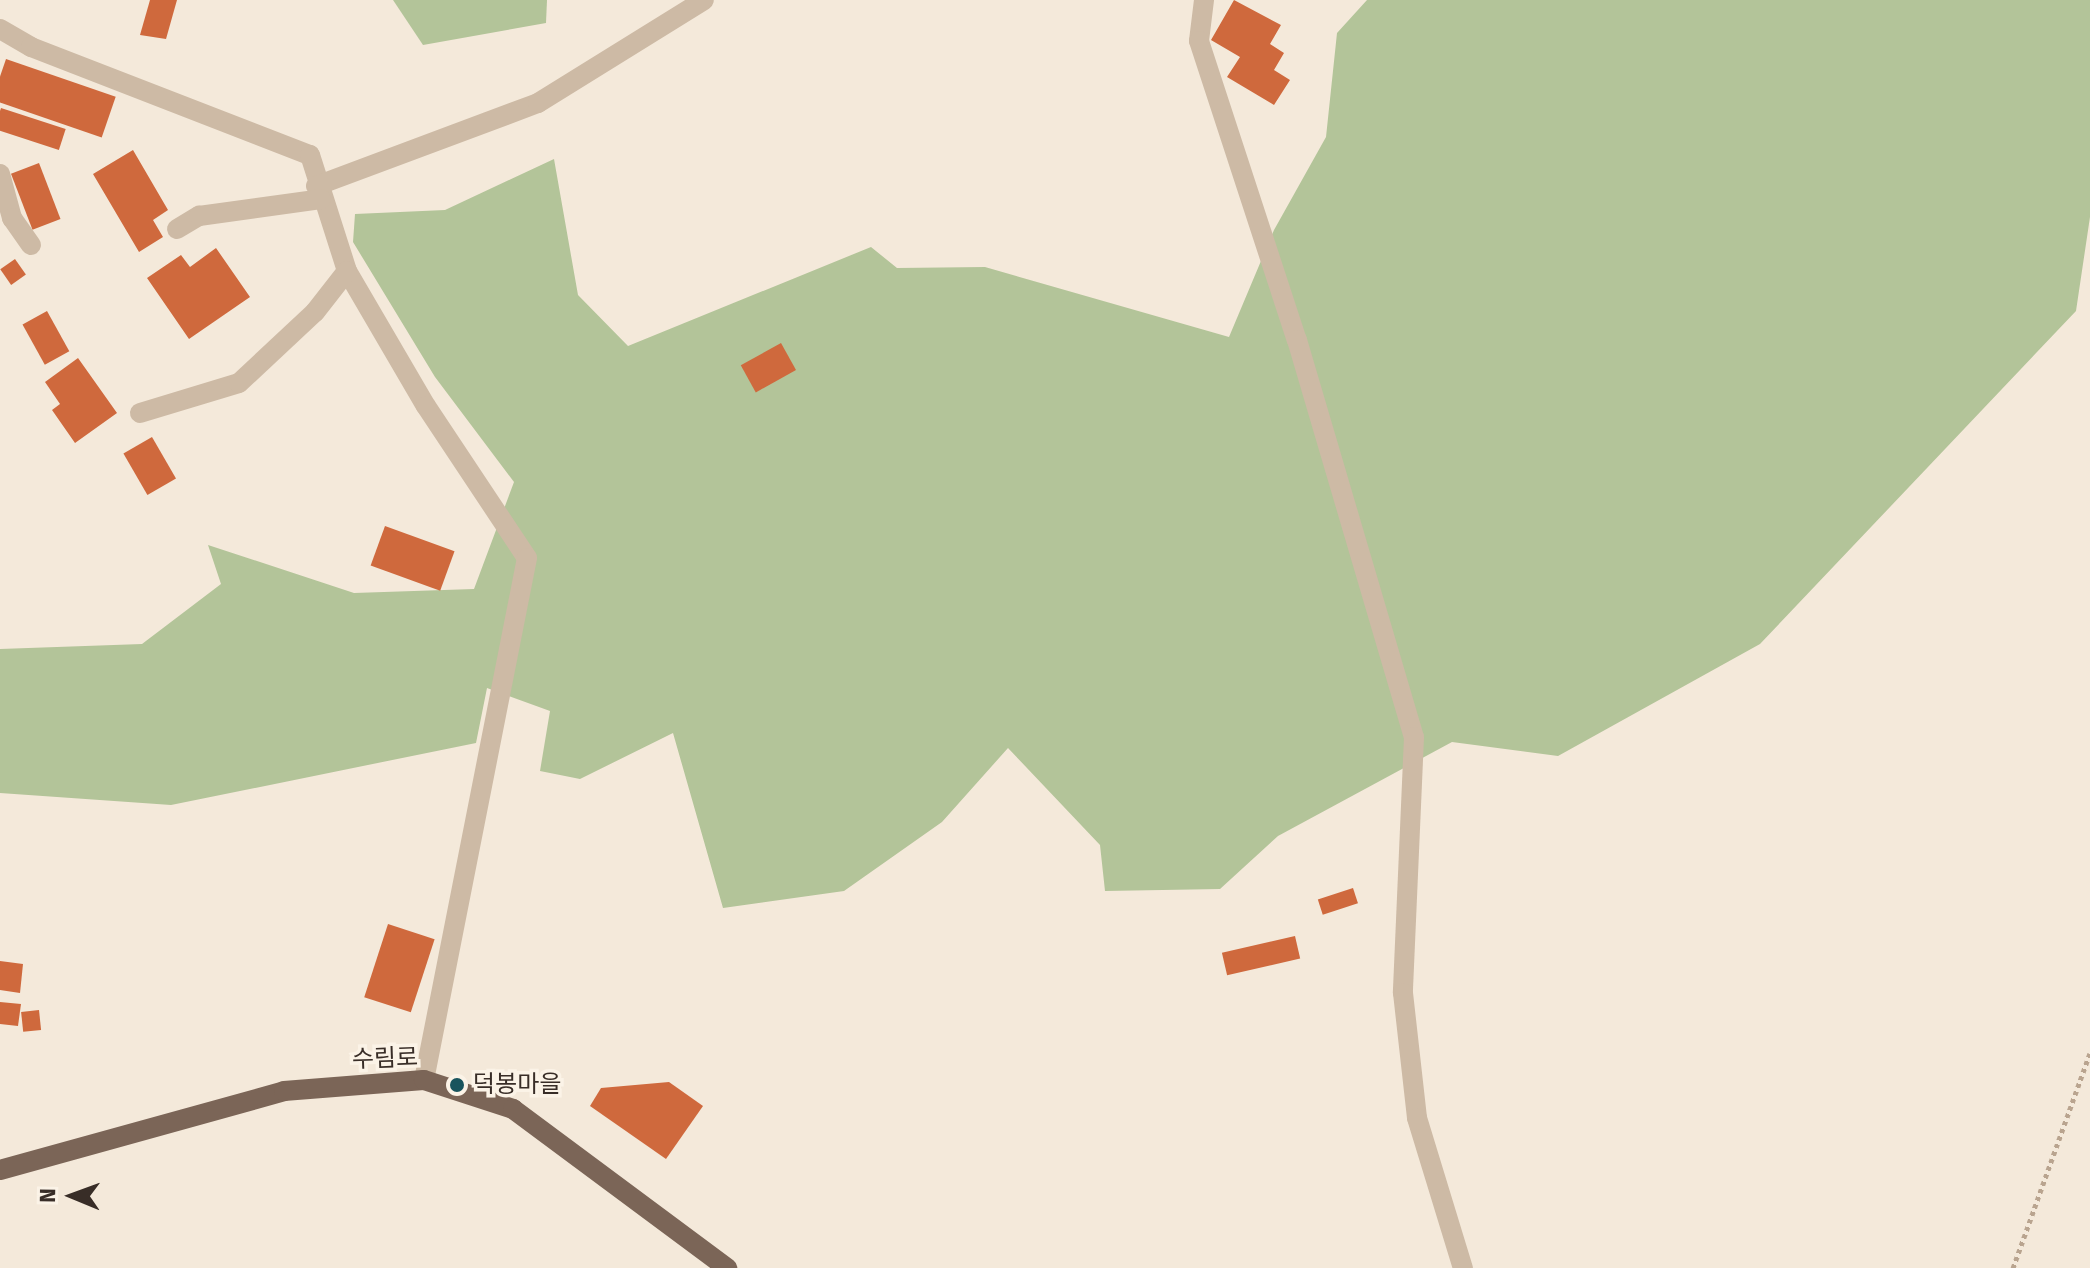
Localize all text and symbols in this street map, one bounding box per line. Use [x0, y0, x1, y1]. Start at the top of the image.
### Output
street label: 수림로 [351, 1043, 419, 1075]
place label: 덕봉마을 [473, 1071, 561, 1099]
marker: 덕봉마을 [448, 1076, 466, 1094]
north arrow [32, 1156, 112, 1236]
text: N [34, 1188, 61, 1203]

